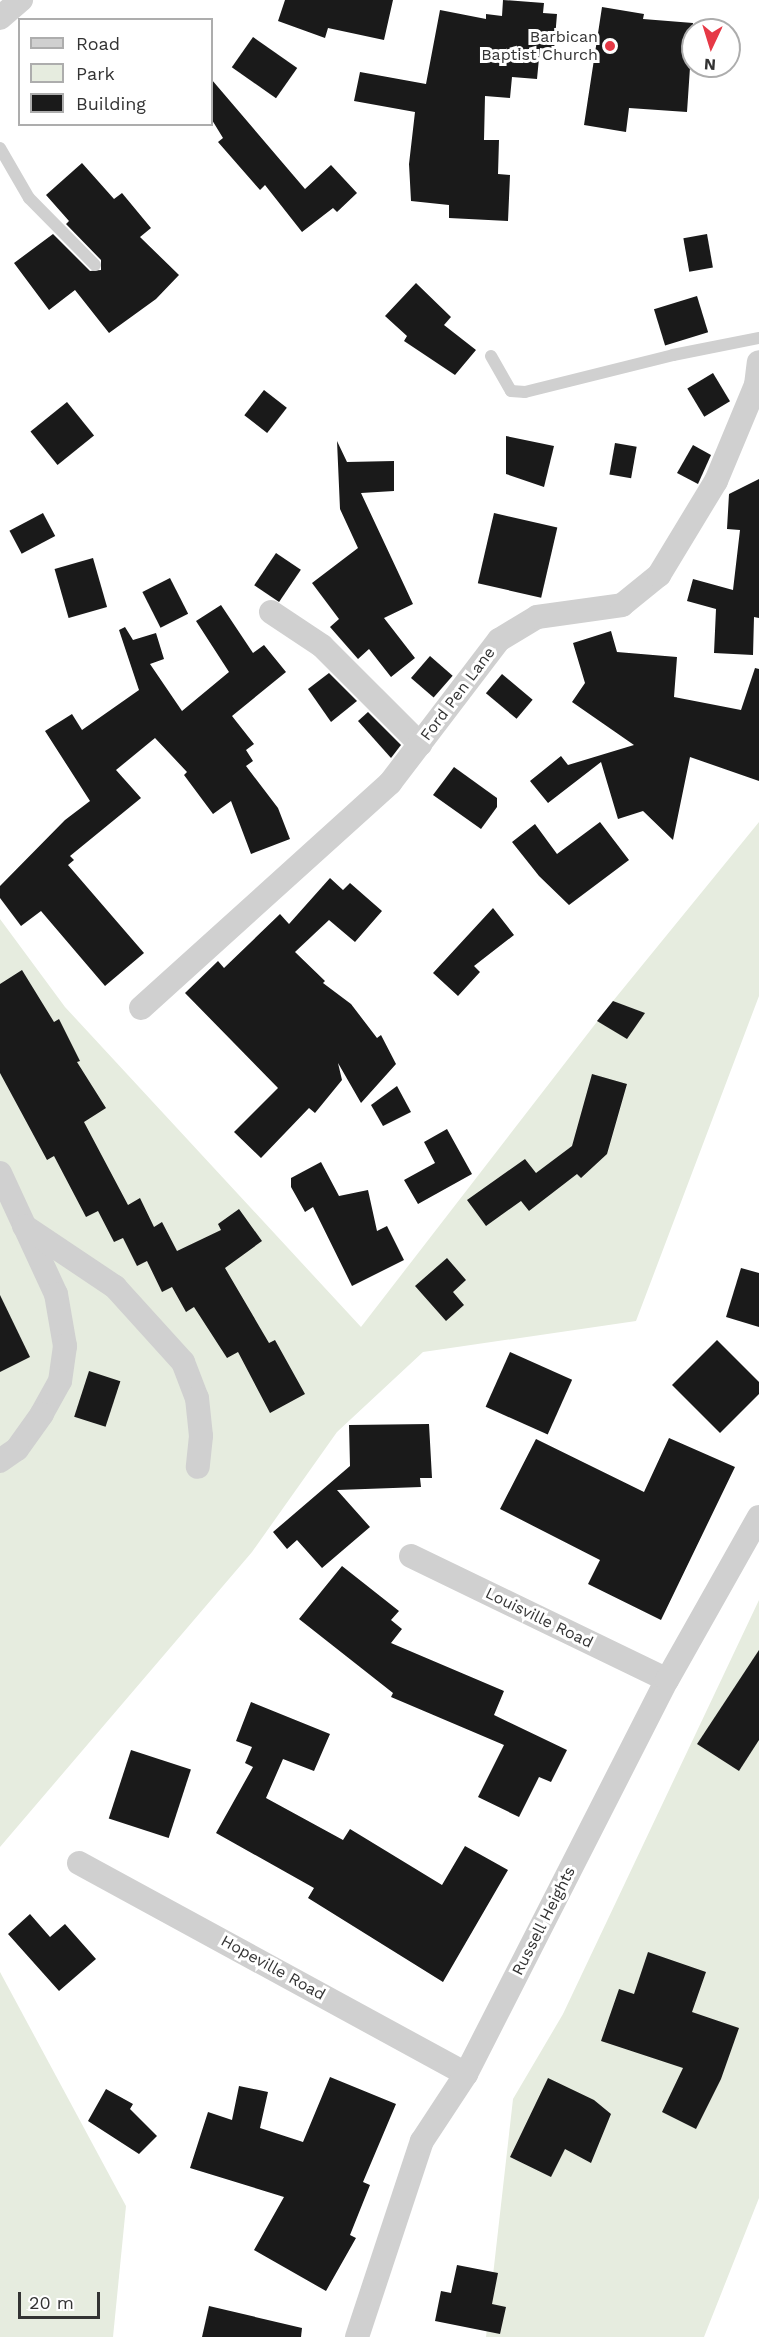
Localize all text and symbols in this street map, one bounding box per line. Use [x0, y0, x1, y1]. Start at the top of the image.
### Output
legend [18, 18, 213, 126]
north arrow [681, 18, 741, 78]
place label: Barbican Baptist Church [481, 27, 598, 65]
text: Road [76, 33, 120, 54]
marker: Barbican Baptist Church [603, 39, 617, 53]
text: N [703, 55, 716, 74]
text: Park [76, 63, 115, 84]
text: Building [76, 93, 146, 114]
street label: Ford Pen Lane [417, 643, 499, 745]
street label: Louisville Road [482, 1584, 596, 1652]
street label: Russell Heights [508, 1863, 580, 1979]
street label: Hopeville Road [217, 1931, 329, 2005]
scale bar [21, 2280, 104, 2318]
text: 20 m [29, 2292, 74, 2313]

